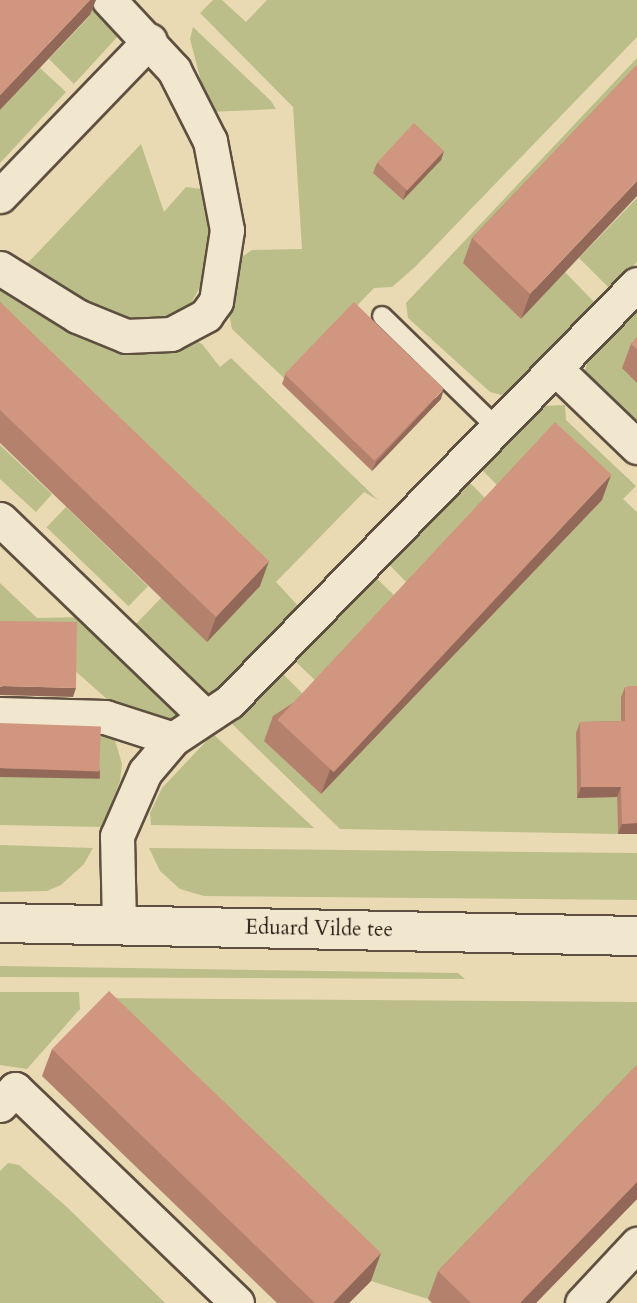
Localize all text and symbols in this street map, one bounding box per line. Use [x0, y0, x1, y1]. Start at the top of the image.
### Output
street label: Eduard Vilde tee [245, 915, 393, 943]

